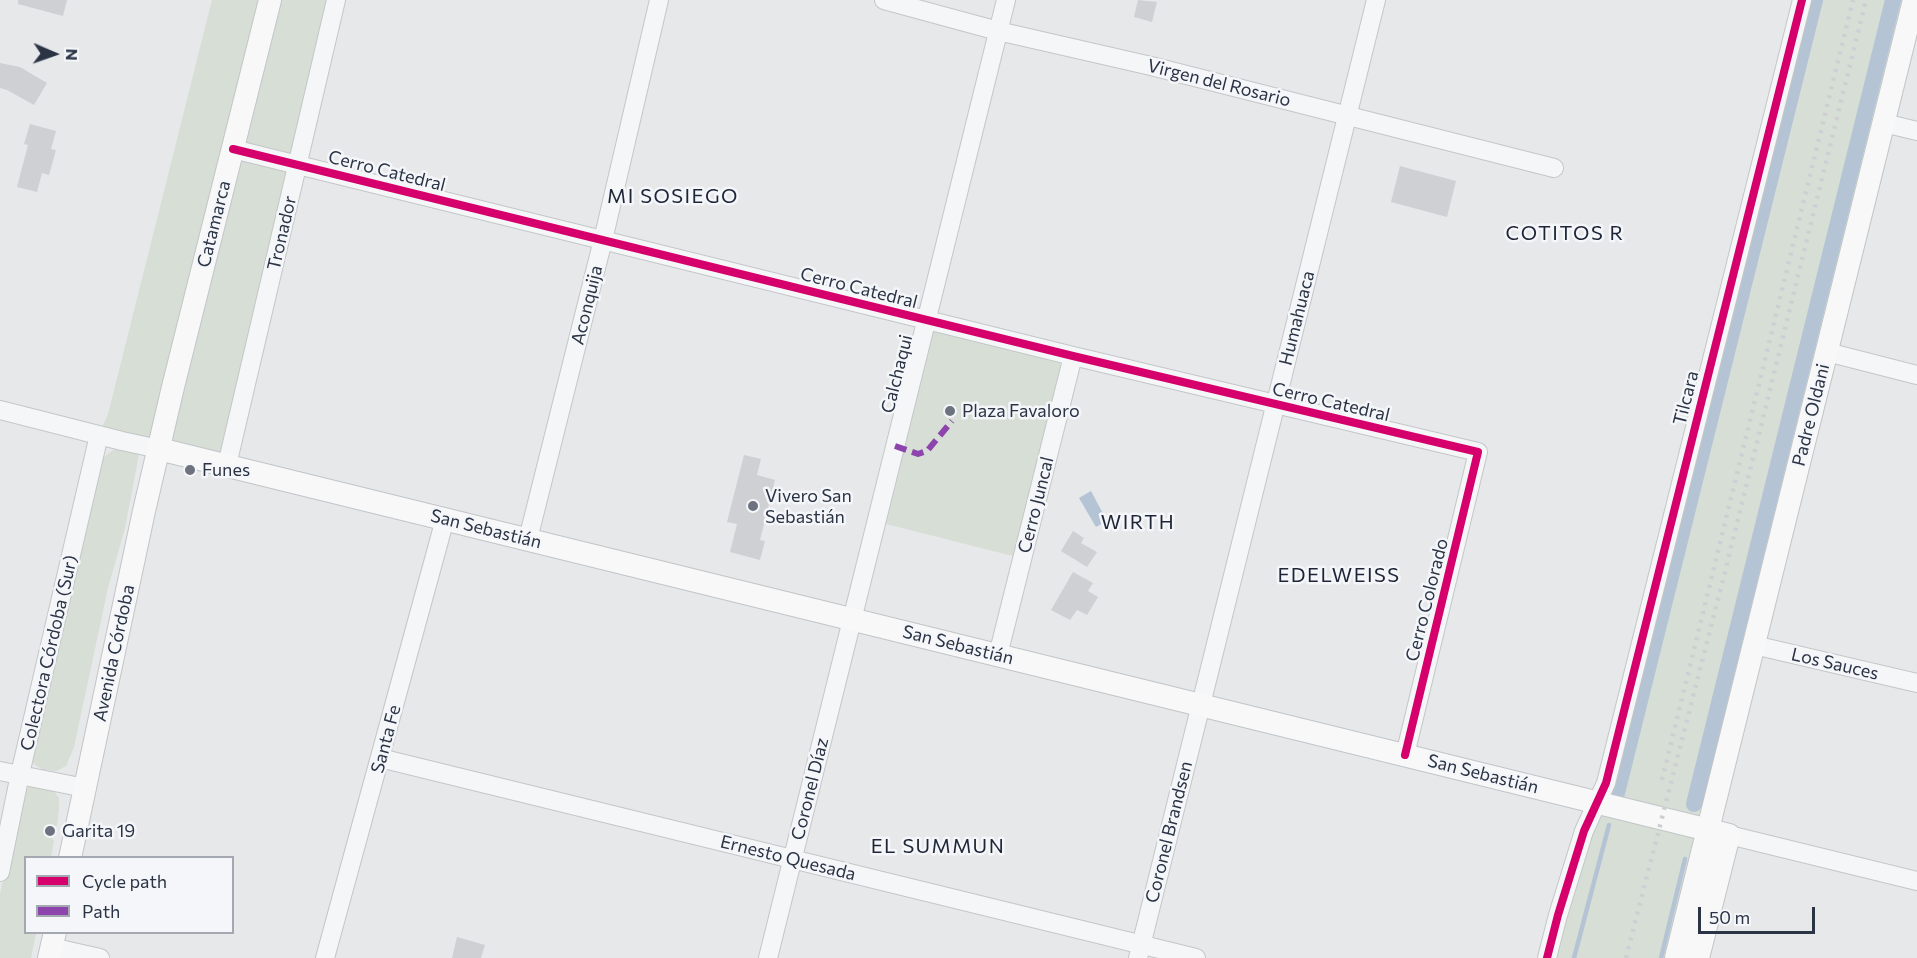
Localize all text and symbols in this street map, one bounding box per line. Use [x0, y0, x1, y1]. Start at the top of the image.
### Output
north arrow [24, 24, 84, 84]
text: N [63, 48, 82, 61]
street label: Virgen del Rosario [1145, 55, 1293, 111]
street label: Cerro Catedral [326, 146, 448, 196]
street label: Catamarca [193, 178, 235, 270]
district label: MI SOSIEGO [607, 184, 739, 208]
street label: Tronador [263, 194, 301, 272]
district label: COTITOS R [1506, 221, 1624, 245]
street label: Aconquija [567, 263, 607, 347]
street label: Cerro Catedral [798, 263, 920, 313]
street label: Humahuaca [1275, 268, 1319, 368]
street label: Calchaqui [877, 333, 917, 415]
street label: Padre Oldani [1788, 361, 1834, 469]
street label: Tilcara [1669, 368, 1703, 428]
street label: Cerro Catedral [1270, 378, 1392, 426]
place label: Plaza Favaloro [962, 400, 1080, 422]
marker: Plaza Favaloro [943, 404, 957, 418]
street label: Cerro Juncal [1014, 455, 1058, 555]
place label: Funes [202, 459, 250, 481]
marker: Funes [183, 463, 197, 477]
place label: Vivero San Sebastián [765, 485, 852, 528]
marker: Vivero San Sebastián [746, 499, 760, 513]
street label: San Sebastián [428, 505, 544, 553]
district label: WIRTH [1101, 510, 1175, 534]
street label: Cerro Colorado [1401, 536, 1453, 664]
street label: Colectora Córdoba (Sur) [16, 553, 82, 753]
district label: EDELWEISS [1277, 563, 1401, 587]
street label: Avenida Córdoba [89, 583, 139, 723]
street label: San Sebastián [900, 621, 1016, 669]
street label: Los Sauces [1789, 643, 1881, 685]
street label: Santa Fe [367, 702, 405, 776]
street label: Coronel Díaz [787, 736, 833, 842]
street label: San Sebastián [1425, 750, 1541, 798]
street label: Coronel Brandsen [1141, 759, 1197, 905]
place label: Garita 19 [62, 820, 135, 842]
marker: Garita 19 [43, 824, 57, 838]
street label: Ernesto Quesada [718, 831, 858, 885]
district label: EL SUMMUN [871, 834, 1005, 858]
legend [24, 856, 234, 934]
text: Cycle path [82, 870, 167, 892]
scale bar [1701, 895, 1818, 933]
text: Path [82, 900, 120, 922]
text: 50 m [1709, 906, 1750, 928]

